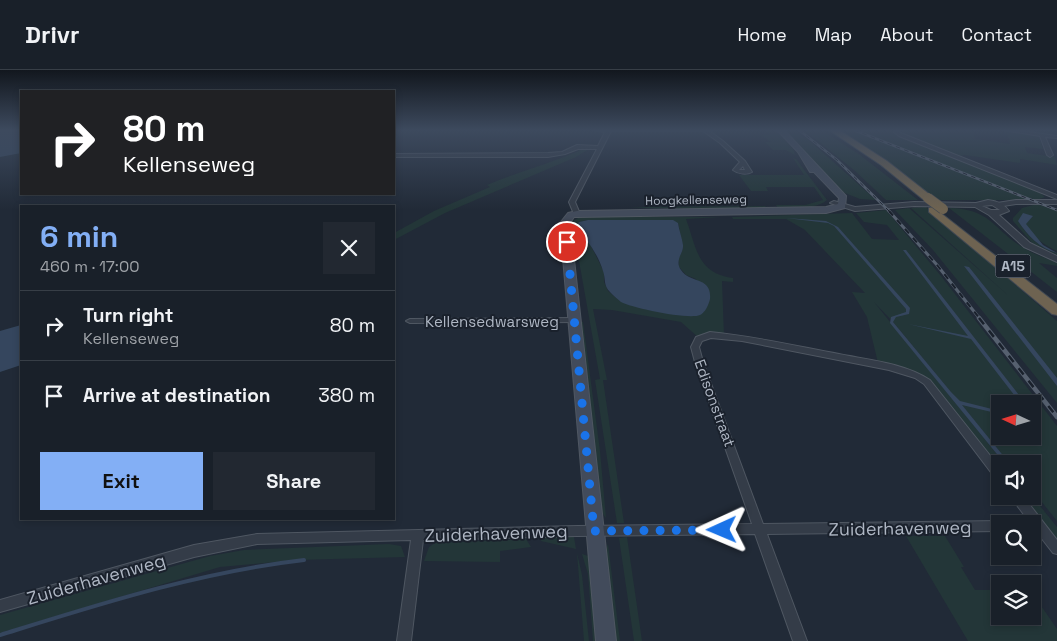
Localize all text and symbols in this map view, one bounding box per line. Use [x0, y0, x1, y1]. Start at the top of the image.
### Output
text: Drivr [25, 19, 80, 50]
text: Home [738, 23, 787, 46]
text: Map [815, 23, 852, 46]
text: About [880, 23, 934, 46]
text: Contact [962, 23, 1032, 46]
text: 80 m [123, 107, 205, 151]
icon: right [40, 110, 105, 175]
text: Kellenseweg [123, 150, 255, 178]
street label: Hoogkellenseweg [645, 191, 747, 209]
text: 6 min [40, 217, 118, 256]
pin [546, 221, 588, 263]
button: close [323, 222, 375, 274]
icon: arrive [553, 228, 581, 256]
road number: A15 [996, 255, 1030, 278]
text: 460 m · 17:00 [40, 256, 139, 277]
text: Turn right [83, 303, 173, 328]
icon: right [40, 312, 68, 340]
street label: Kellensedwarsweg [425, 312, 559, 331]
text: 80 m [330, 313, 375, 338]
text: Kellenseweg [83, 328, 179, 349]
street label: Edisonstraat [690, 357, 740, 450]
icon: arrive [40, 382, 68, 410]
text: Arrive at destination [83, 383, 271, 408]
text: 380 m [318, 383, 375, 408]
north arrow [991, 395, 1041, 445]
map controls [991, 395, 1041, 625]
button: Exit [40, 452, 203, 510]
button: Share [213, 452, 375, 510]
button: sound [991, 455, 1041, 505]
position arrow [695, 503, 747, 555]
street label: Zuiderhavenweg [828, 515, 972, 541]
button: search [991, 515, 1041, 565]
street label: Zuiderhavenweg [424, 519, 568, 547]
street label: Zuiderhavenweg [24, 548, 168, 610]
button: layers [991, 575, 1041, 625]

